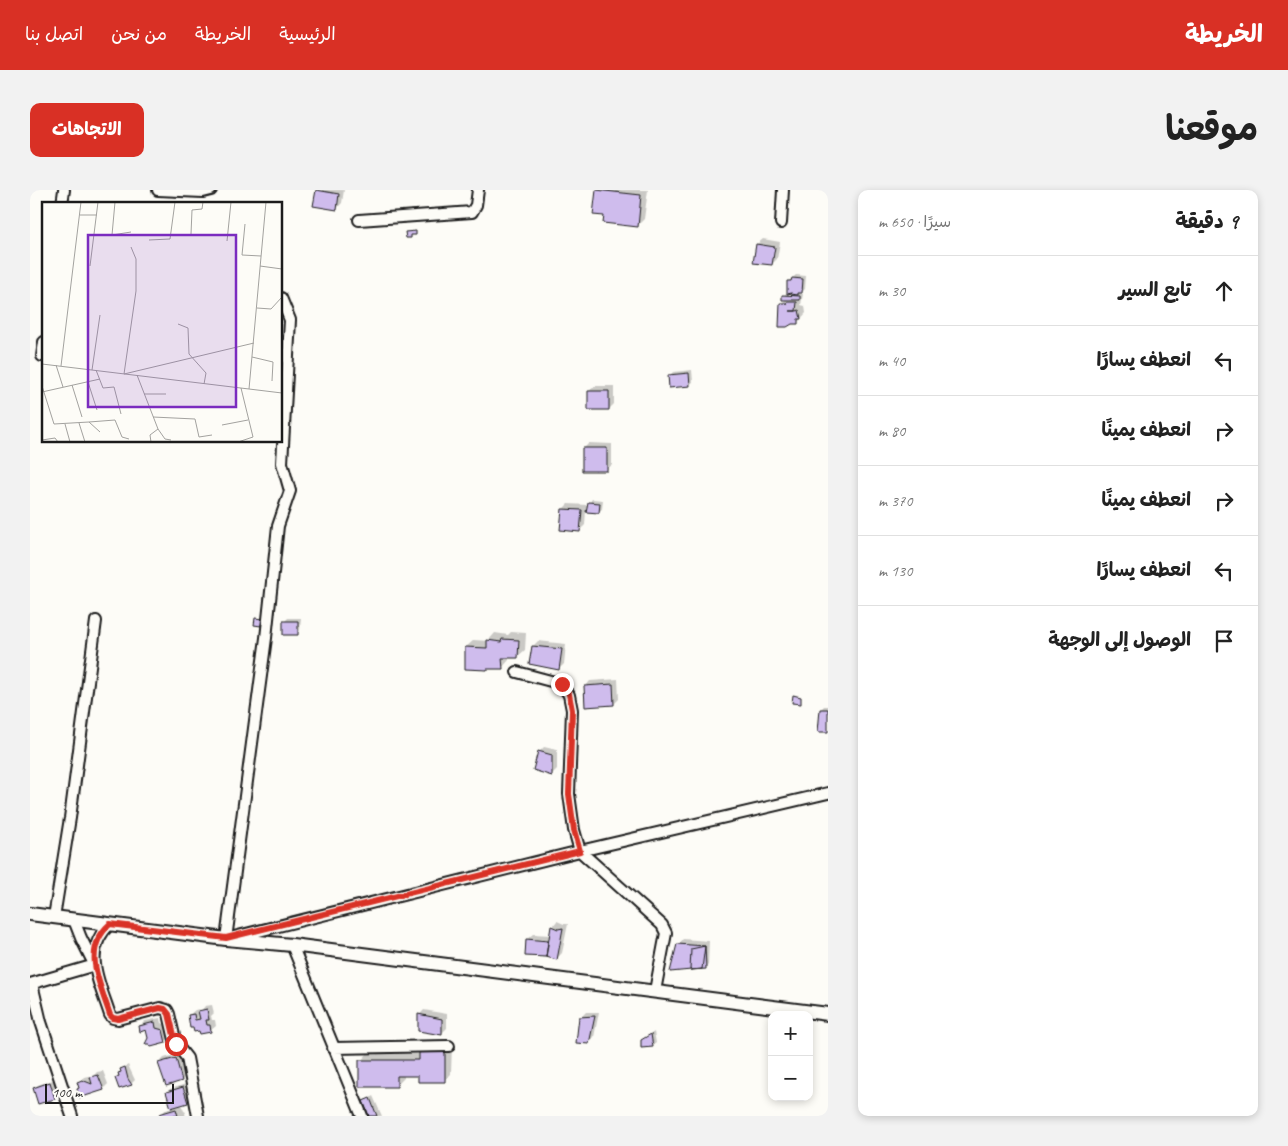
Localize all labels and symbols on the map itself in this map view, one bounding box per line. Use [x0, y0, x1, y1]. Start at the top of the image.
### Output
inset map [42, 202, 282, 442]
route end [551, 673, 574, 696]
route start [165, 1033, 188, 1056]
scale bar [45, 1081, 174, 1104]

